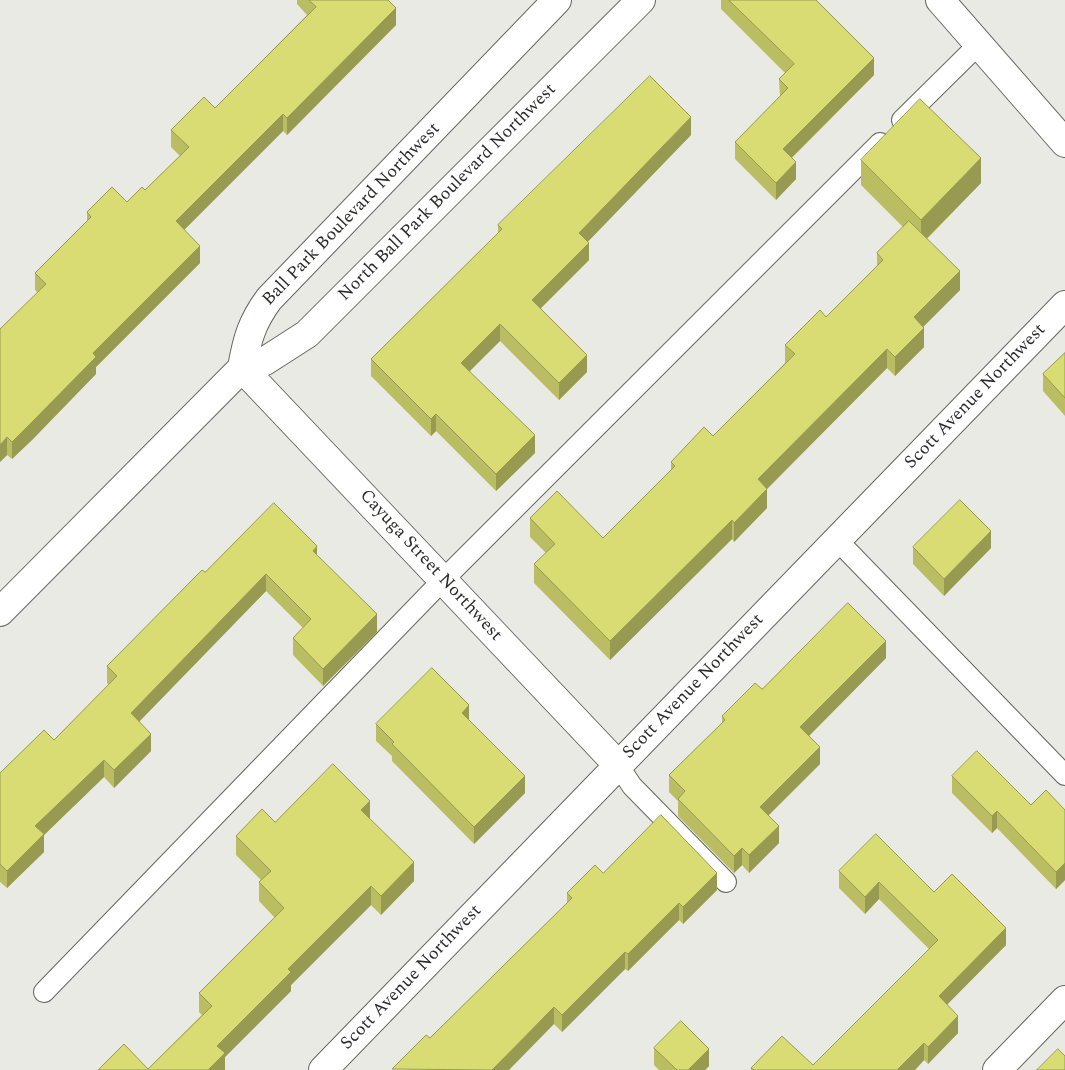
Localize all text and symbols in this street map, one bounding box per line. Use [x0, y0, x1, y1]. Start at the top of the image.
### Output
street label: North Ball Park Boulevard Northwest [335, 80, 561, 306]
street label: Ball Park Boulevard Northwest [259, 119, 445, 311]
street label: Scott Avenue Northwest [901, 320, 1051, 474]
street label: Cayuga Street Northwest [354, 486, 506, 646]
street label: Scott Avenue Northwest [619, 610, 769, 764]
street label: Scott Avenue Northwest [337, 901, 487, 1055]

